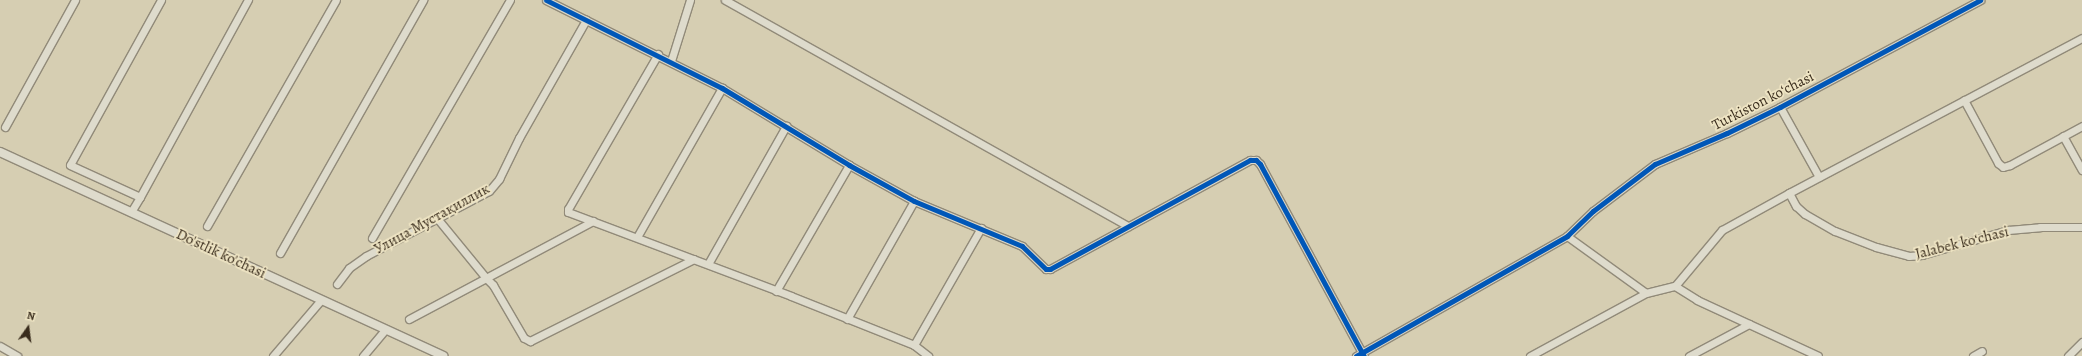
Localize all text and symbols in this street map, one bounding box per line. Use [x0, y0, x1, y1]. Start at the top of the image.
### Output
street label: Turkiston koʻchasi [1709, 68, 1817, 134]
street label: Улица Мустақиллик [371, 180, 493, 258]
street label: Jalabek koʻchasi [1913, 223, 2011, 263]
street label: Do'stlik ko'chasi [173, 225, 269, 283]
north arrow [8, 308, 48, 348]
text: N [25, 308, 37, 324]

